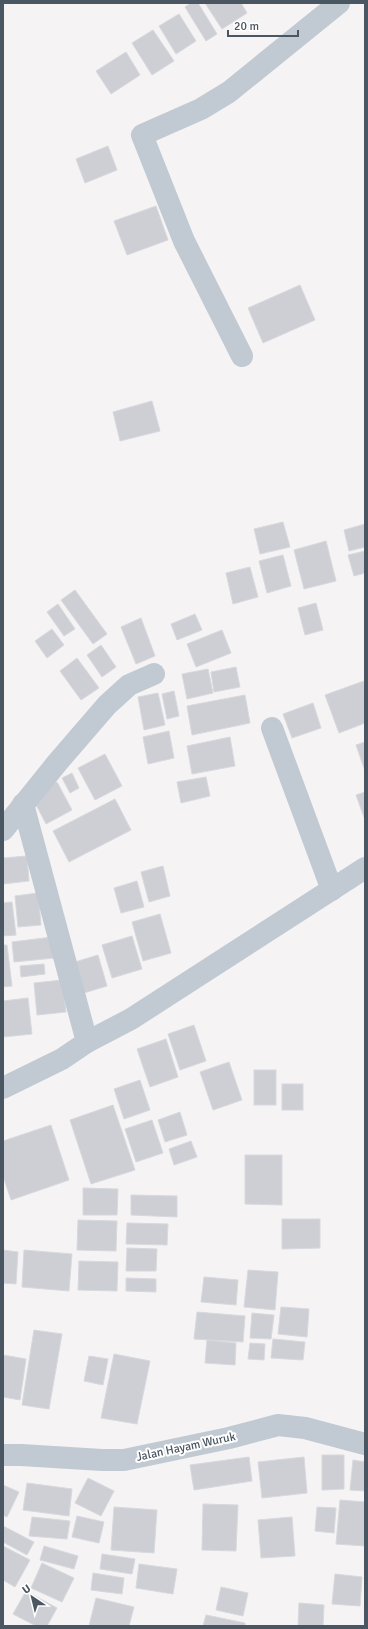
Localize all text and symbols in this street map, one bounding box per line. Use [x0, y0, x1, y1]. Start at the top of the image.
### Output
scale bar [228, 12, 298, 38]
text: 20 m [234, 19, 259, 34]
street label: Jalan Hayam Wuruk [135, 1429, 237, 1465]
north arrow [12, 1577, 52, 1617]
text: U [20, 1582, 33, 1597]

